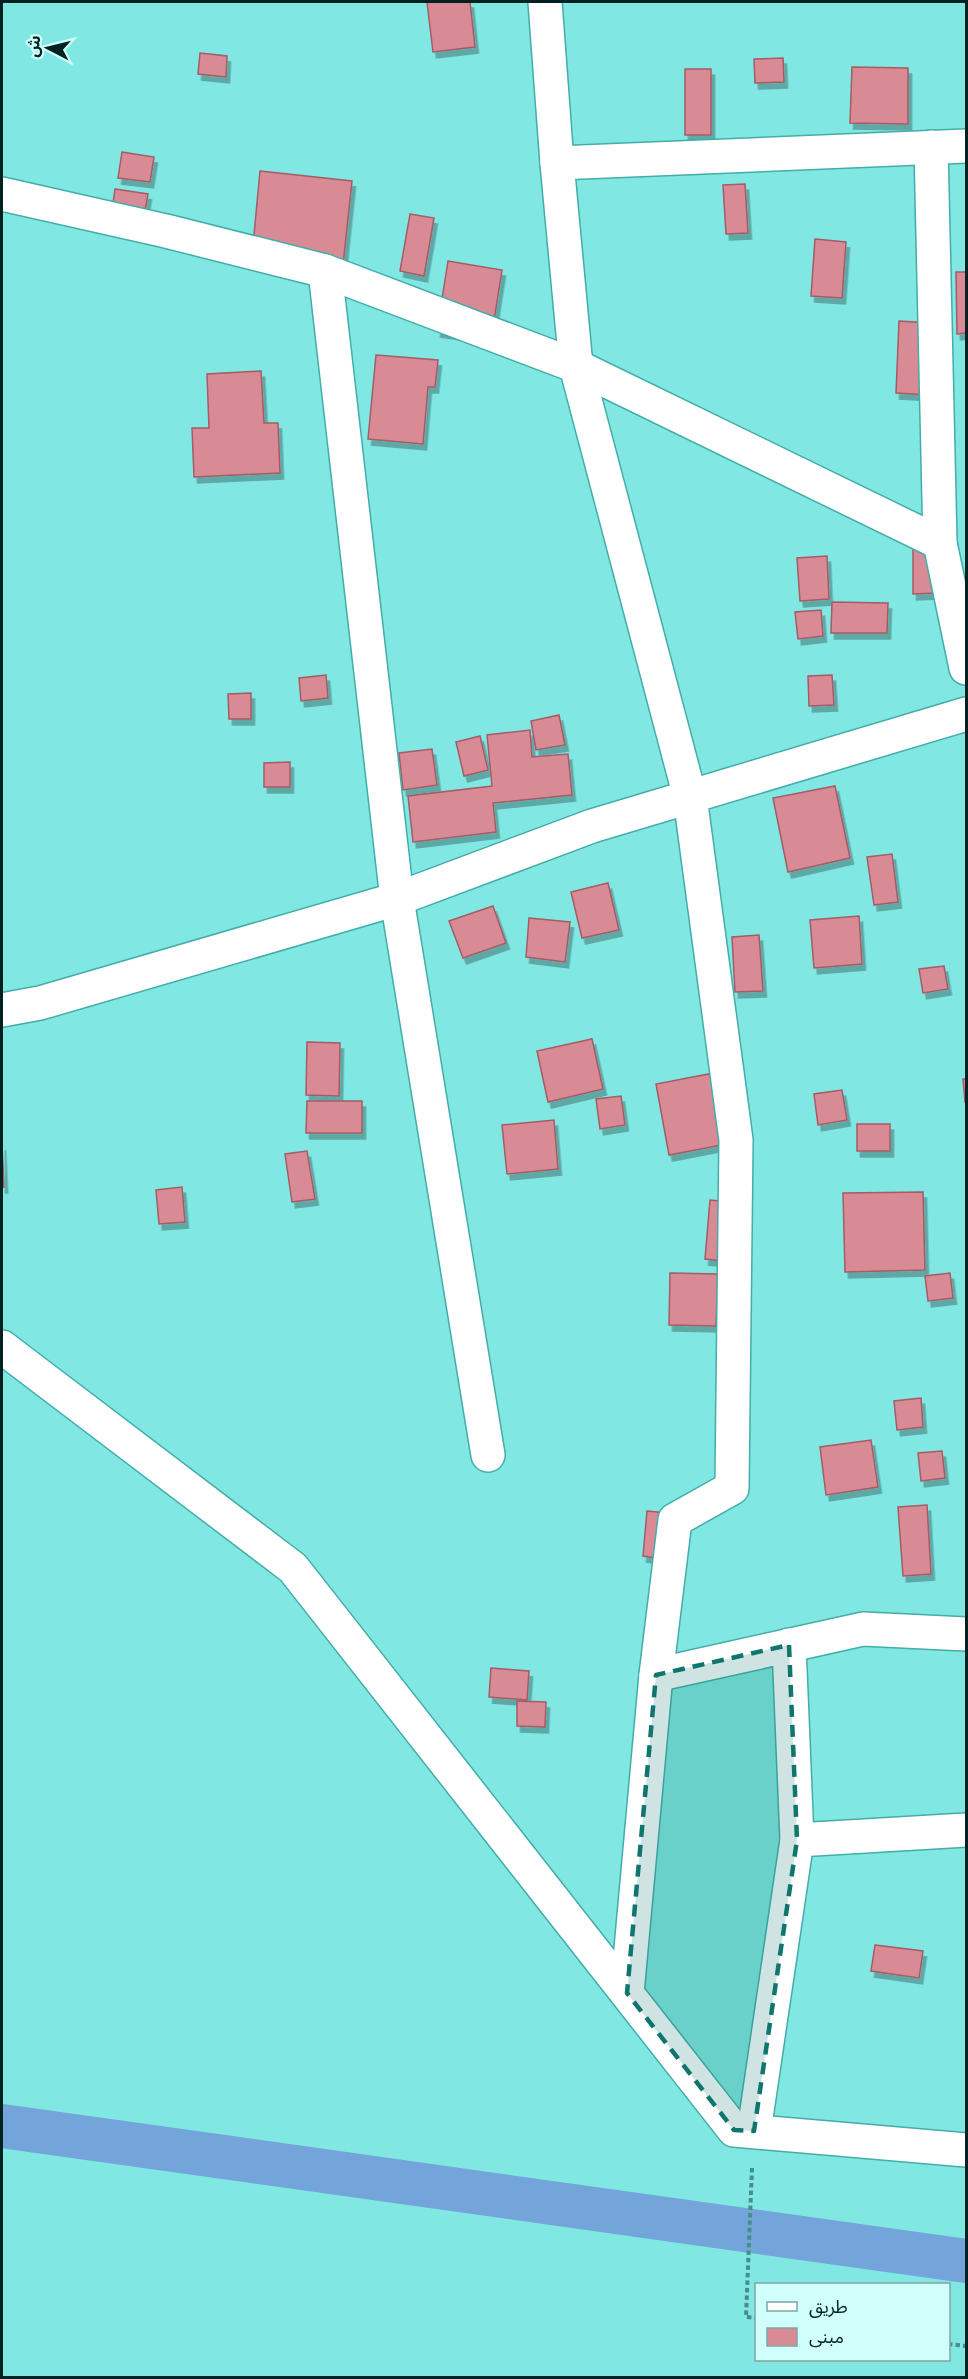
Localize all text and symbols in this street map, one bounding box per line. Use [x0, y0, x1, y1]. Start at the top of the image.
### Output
north arrow [18, 18, 78, 78]
text: ش [23, 34, 44, 58]
legend [755, 2283, 950, 2361]
text: طريق [809, 2296, 848, 2318]
text: مبنى [809, 2326, 844, 2348]

